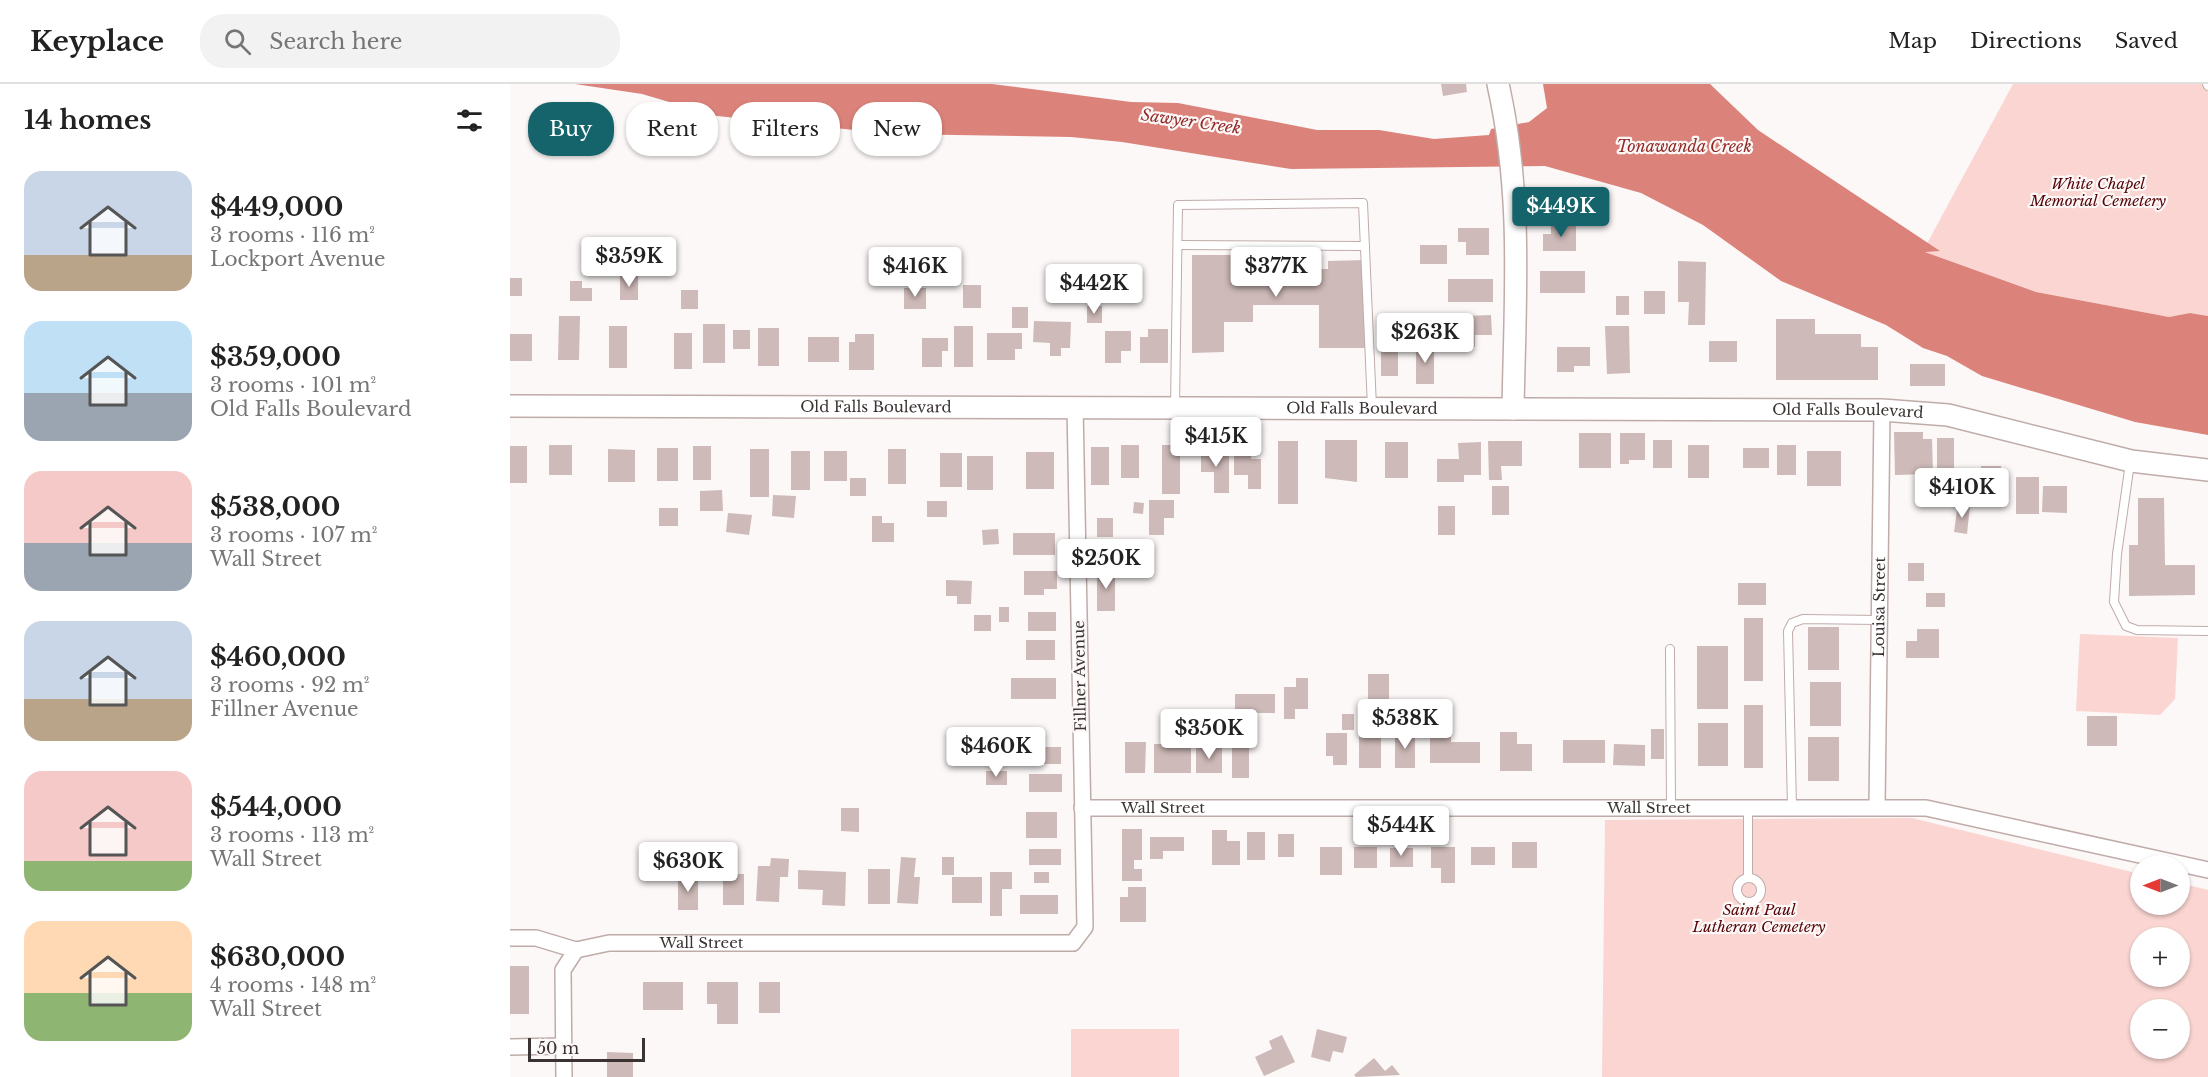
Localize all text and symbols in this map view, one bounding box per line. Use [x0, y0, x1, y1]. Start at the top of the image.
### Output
search box [200, 14, 620, 68]
text: Keyplace [30, 24, 164, 59]
icon: search [221, 25, 254, 58]
text: Search here [269, 28, 402, 55]
text: Map [1888, 28, 1937, 54]
text: Directions [1970, 28, 2082, 54]
text: Saved [2115, 28, 2178, 54]
chip: Buy [528, 102, 614, 156]
chip: Rent [626, 102, 718, 156]
chip: Filters [730, 102, 840, 156]
chip: New [852, 102, 942, 156]
text: 14 homes [24, 104, 151, 136]
icon: filters [453, 104, 486, 137]
water label: Sawyer Creek [1140, 104, 1242, 138]
water label: Tonawanda Creek [1616, 136, 1752, 156]
park label: White Chapel Memorial Cemetery [2029, 174, 2166, 210]
pin: $449K [1519, 187, 1603, 238]
text: $449,000 [210, 191, 343, 223]
text: $449K [1526, 194, 1596, 218]
icon: home [72, 195, 144, 267]
text: 3 rooms · 116 m² [210, 223, 375, 247]
pin: $359K [587, 237, 671, 288]
text: $359K [595, 244, 663, 268]
text: Lockport Avenue [210, 247, 386, 271]
pin: $416K [873, 247, 957, 298]
pin: $377K [1234, 247, 1318, 298]
text: $416K [883, 254, 947, 278]
text: $377K [1245, 254, 1307, 278]
pin: $442K [1052, 264, 1136, 315]
text: $442K [1060, 271, 1128, 295]
pin: $263K [1383, 313, 1467, 364]
text: $263K [1391, 320, 1459, 344]
text: $359,000 [210, 341, 341, 373]
icon: home [72, 345, 144, 417]
text: 3 rooms · 101 m² [210, 373, 376, 397]
text: Old Falls Boulevard [210, 397, 411, 421]
street label: Old Falls Boulevard [800, 397, 952, 416]
street label: Old Falls Boulevard [1286, 398, 1438, 418]
street label: Old Falls Boulevard [1772, 400, 1924, 422]
pin: $415K [1174, 417, 1258, 468]
text: $415K [1184, 424, 1248, 448]
pin: $410K [1920, 468, 2004, 519]
text: $410K [1929, 475, 1995, 499]
text: $538,000 [210, 491, 340, 523]
icon: home [72, 495, 144, 567]
text: 3 rooms · 107 m² [210, 523, 377, 547]
pin: $250K [1064, 539, 1148, 590]
text: $250K [1071, 546, 1141, 570]
text: Wall Street [210, 547, 322, 571]
street label: Louisa Street [1869, 556, 1889, 657]
street label: Fillner Avenue [1069, 620, 1090, 732]
text: $460,000 [210, 641, 346, 673]
icon: home [72, 645, 144, 717]
text: 3 rooms · 92 m² [210, 673, 369, 697]
text: Fillner Avenue [210, 697, 359, 721]
pin: $538K [1363, 699, 1447, 750]
text: $538K [1372, 706, 1438, 730]
pin: $350K [1167, 709, 1251, 760]
text: $350K [1174, 716, 1244, 740]
pin: $460K [954, 727, 1038, 778]
text: $460K [960, 734, 1032, 758]
text: $544,000 [210, 791, 342, 823]
icon: home [72, 795, 144, 867]
street label: Wall Street [1120, 798, 1205, 817]
street label: Wall Street [1606, 798, 1691, 817]
pin: $544K [1359, 806, 1443, 857]
text: $544K [1367, 813, 1435, 837]
text: 3 rooms · 113 m² [210, 823, 374, 847]
pin: $630K [646, 842, 730, 893]
text: Wall Street [210, 847, 322, 871]
text: $630K [653, 849, 723, 873]
north arrow [2130, 855, 2190, 915]
map controls [2130, 855, 2190, 1059]
park label: Saint Paul Lutheran Cemetery [1692, 900, 1826, 936]
button: + [2130, 927, 2190, 987]
street label: Wall Street [659, 933, 744, 952]
text: $630,000 [210, 941, 345, 973]
icon: home [72, 945, 144, 1017]
text: 4 rooms · 148 m² [210, 973, 376, 997]
text: Wall Street [210, 997, 322, 1021]
button: − [2130, 999, 2190, 1059]
scale bar [528, 1035, 645, 1062]
text: 50 m [537, 1038, 579, 1058]

